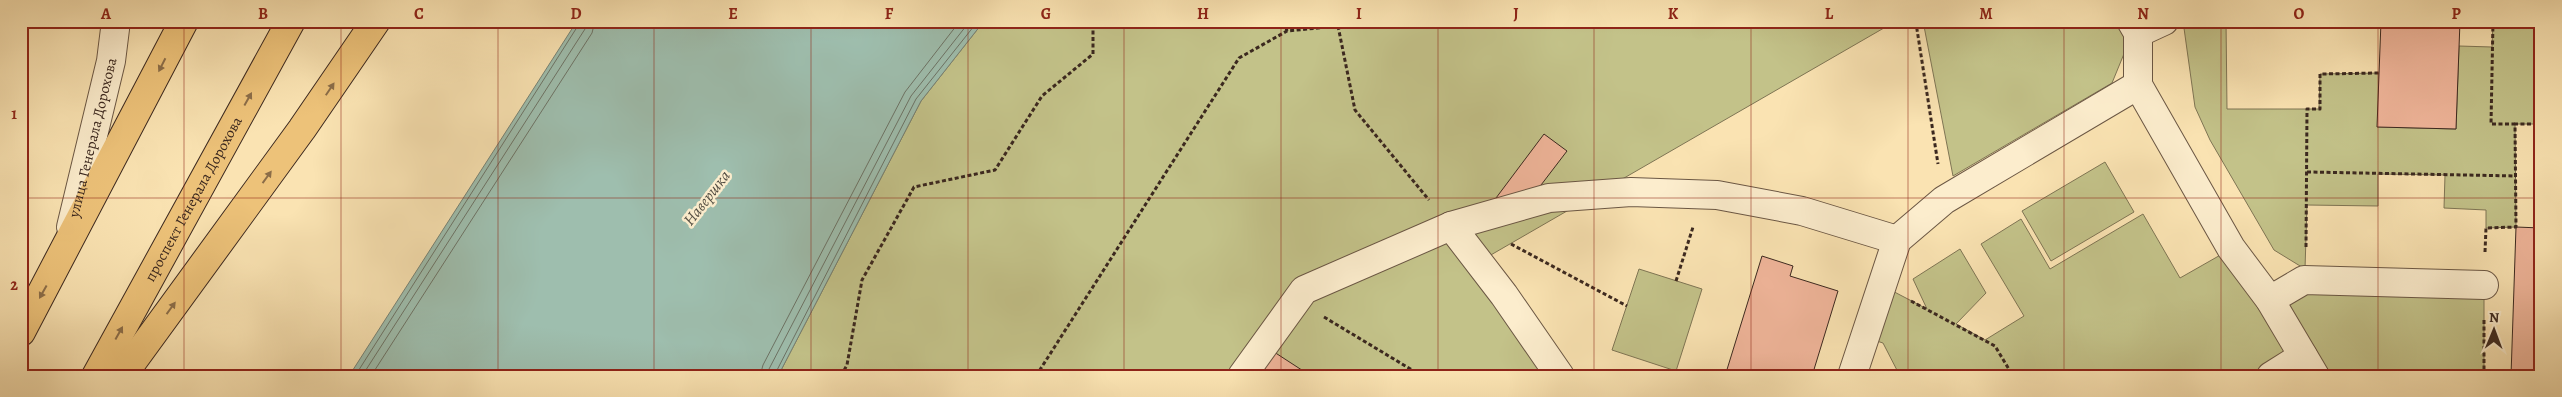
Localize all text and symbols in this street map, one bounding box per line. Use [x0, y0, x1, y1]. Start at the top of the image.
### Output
text: A [100, 3, 112, 25]
text: B [258, 3, 268, 25]
text: C [414, 3, 424, 25]
text: D [570, 3, 582, 25]
text: E [728, 3, 738, 25]
text: F [885, 3, 894, 25]
text: G [1041, 3, 1051, 25]
text: H [1197, 3, 1209, 25]
text: I [1356, 3, 1362, 25]
text: J [1513, 3, 1519, 25]
text: K [1668, 3, 1679, 25]
text: L [1825, 3, 1834, 25]
text: M [1979, 3, 1993, 25]
text: N [2137, 3, 2149, 25]
text: O [2294, 3, 2305, 25]
text: P [2451, 3, 2461, 25]
street label: улица Генерала Дорохова [63, 56, 121, 220]
one-way arrow [158, 57, 166, 72]
one-way arrow [325, 82, 335, 96]
one-way arrow [244, 91, 252, 106]
text: 1 [11, 103, 17, 125]
street label: проспект Генерала Дорохова [140, 113, 247, 285]
water label: Навершка [678, 166, 736, 230]
one-way arrow [262, 170, 272, 184]
text: 2 [10, 274, 18, 296]
one-way arrow [39, 284, 47, 299]
one-way arrow [166, 301, 176, 315]
north arrow [2470, 304, 2520, 354]
text: N [2489, 308, 2499, 327]
one-way arrow [115, 326, 123, 340]

